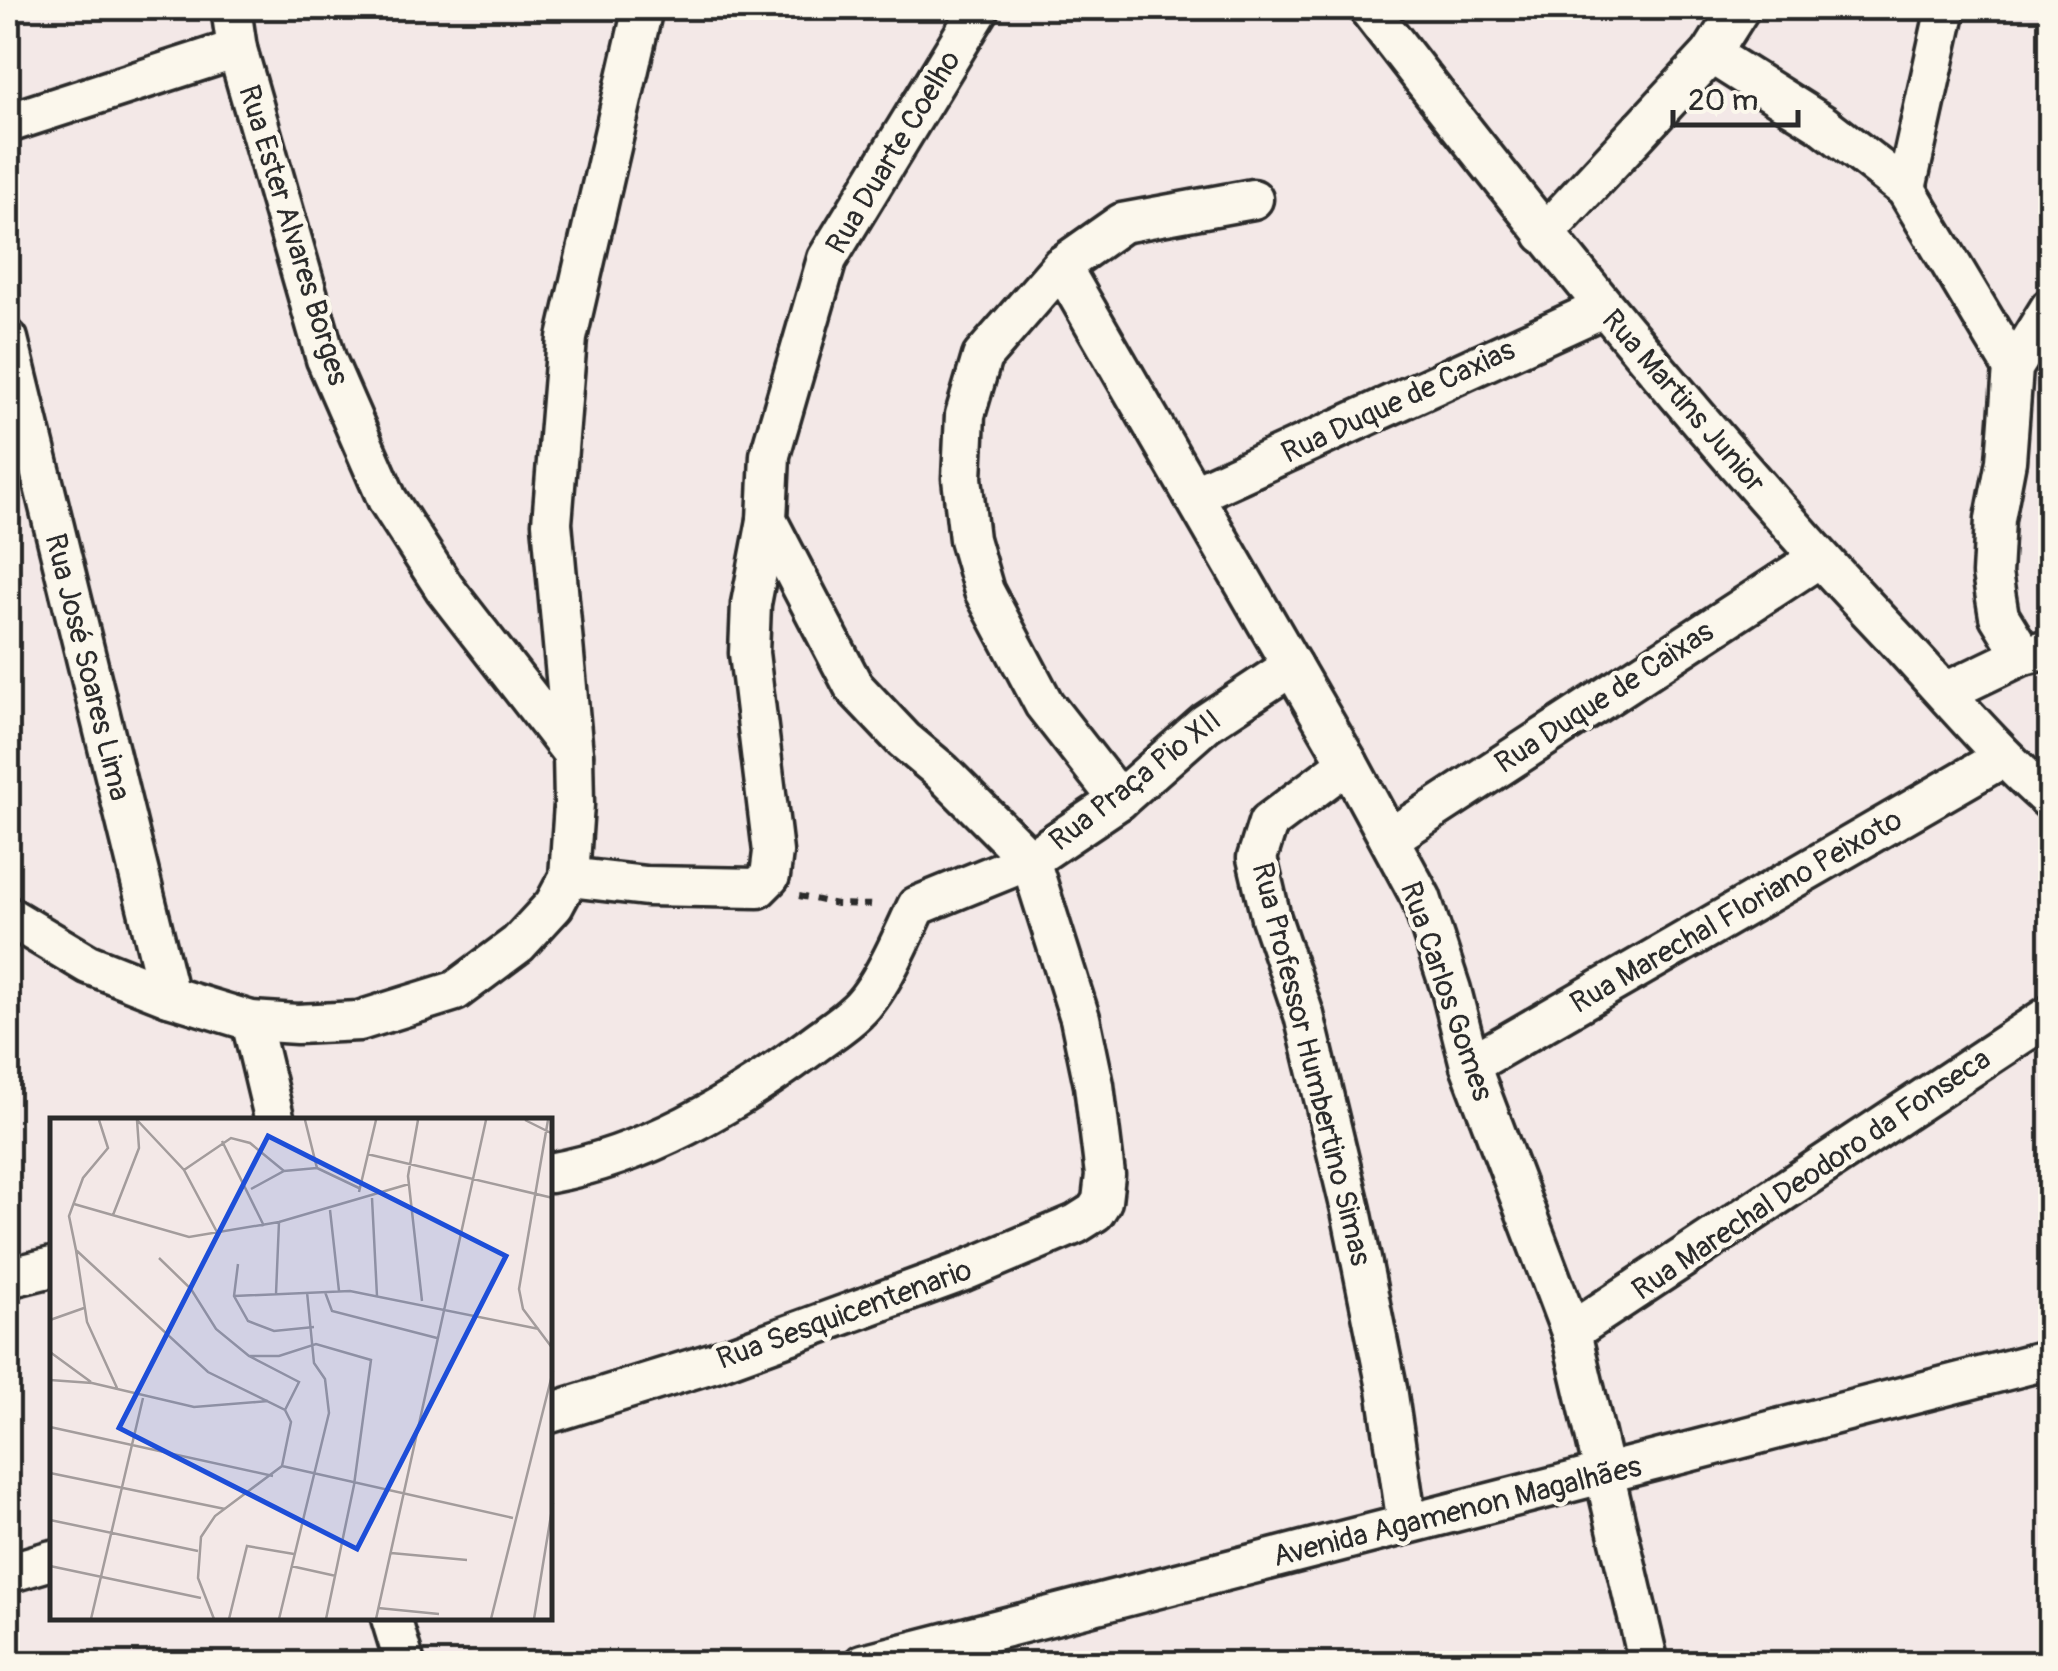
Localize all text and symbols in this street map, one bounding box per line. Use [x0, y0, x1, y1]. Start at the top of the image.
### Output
street label: Rua Duarte Coelho [818, 44, 969, 261]
scale bar [1673, 65, 1798, 127]
street label: Rua Ester Alvares Borges [230, 81, 357, 390]
text: 20 m [1688, 82, 1758, 119]
street label: Rua Martins Junior [1594, 302, 1774, 501]
street label: Rua Duque de Caxias [1276, 331, 1521, 472]
street label: Rua José Soares Lima [36, 530, 139, 804]
street label: Rua Duque de Caixas [1488, 613, 1720, 782]
street label: Rua Praça Pio XII [1042, 702, 1229, 859]
street label: Rua Marechal Floriano Peixoto [1564, 801, 1909, 1022]
street label: Rua Professor Humbertino Simas [1243, 859, 1380, 1269]
street label: Rua Carlos Gomes [1392, 877, 1501, 1106]
street label: Rua Marechal Deodoro da Fonseca [1625, 1040, 1997, 1308]
inset map [50, 1118, 552, 1621]
street label: Rua Sesquicentenario [712, 1251, 977, 1378]
street label: Avenida Agamenon Magalhães [1269, 1448, 1645, 1575]

